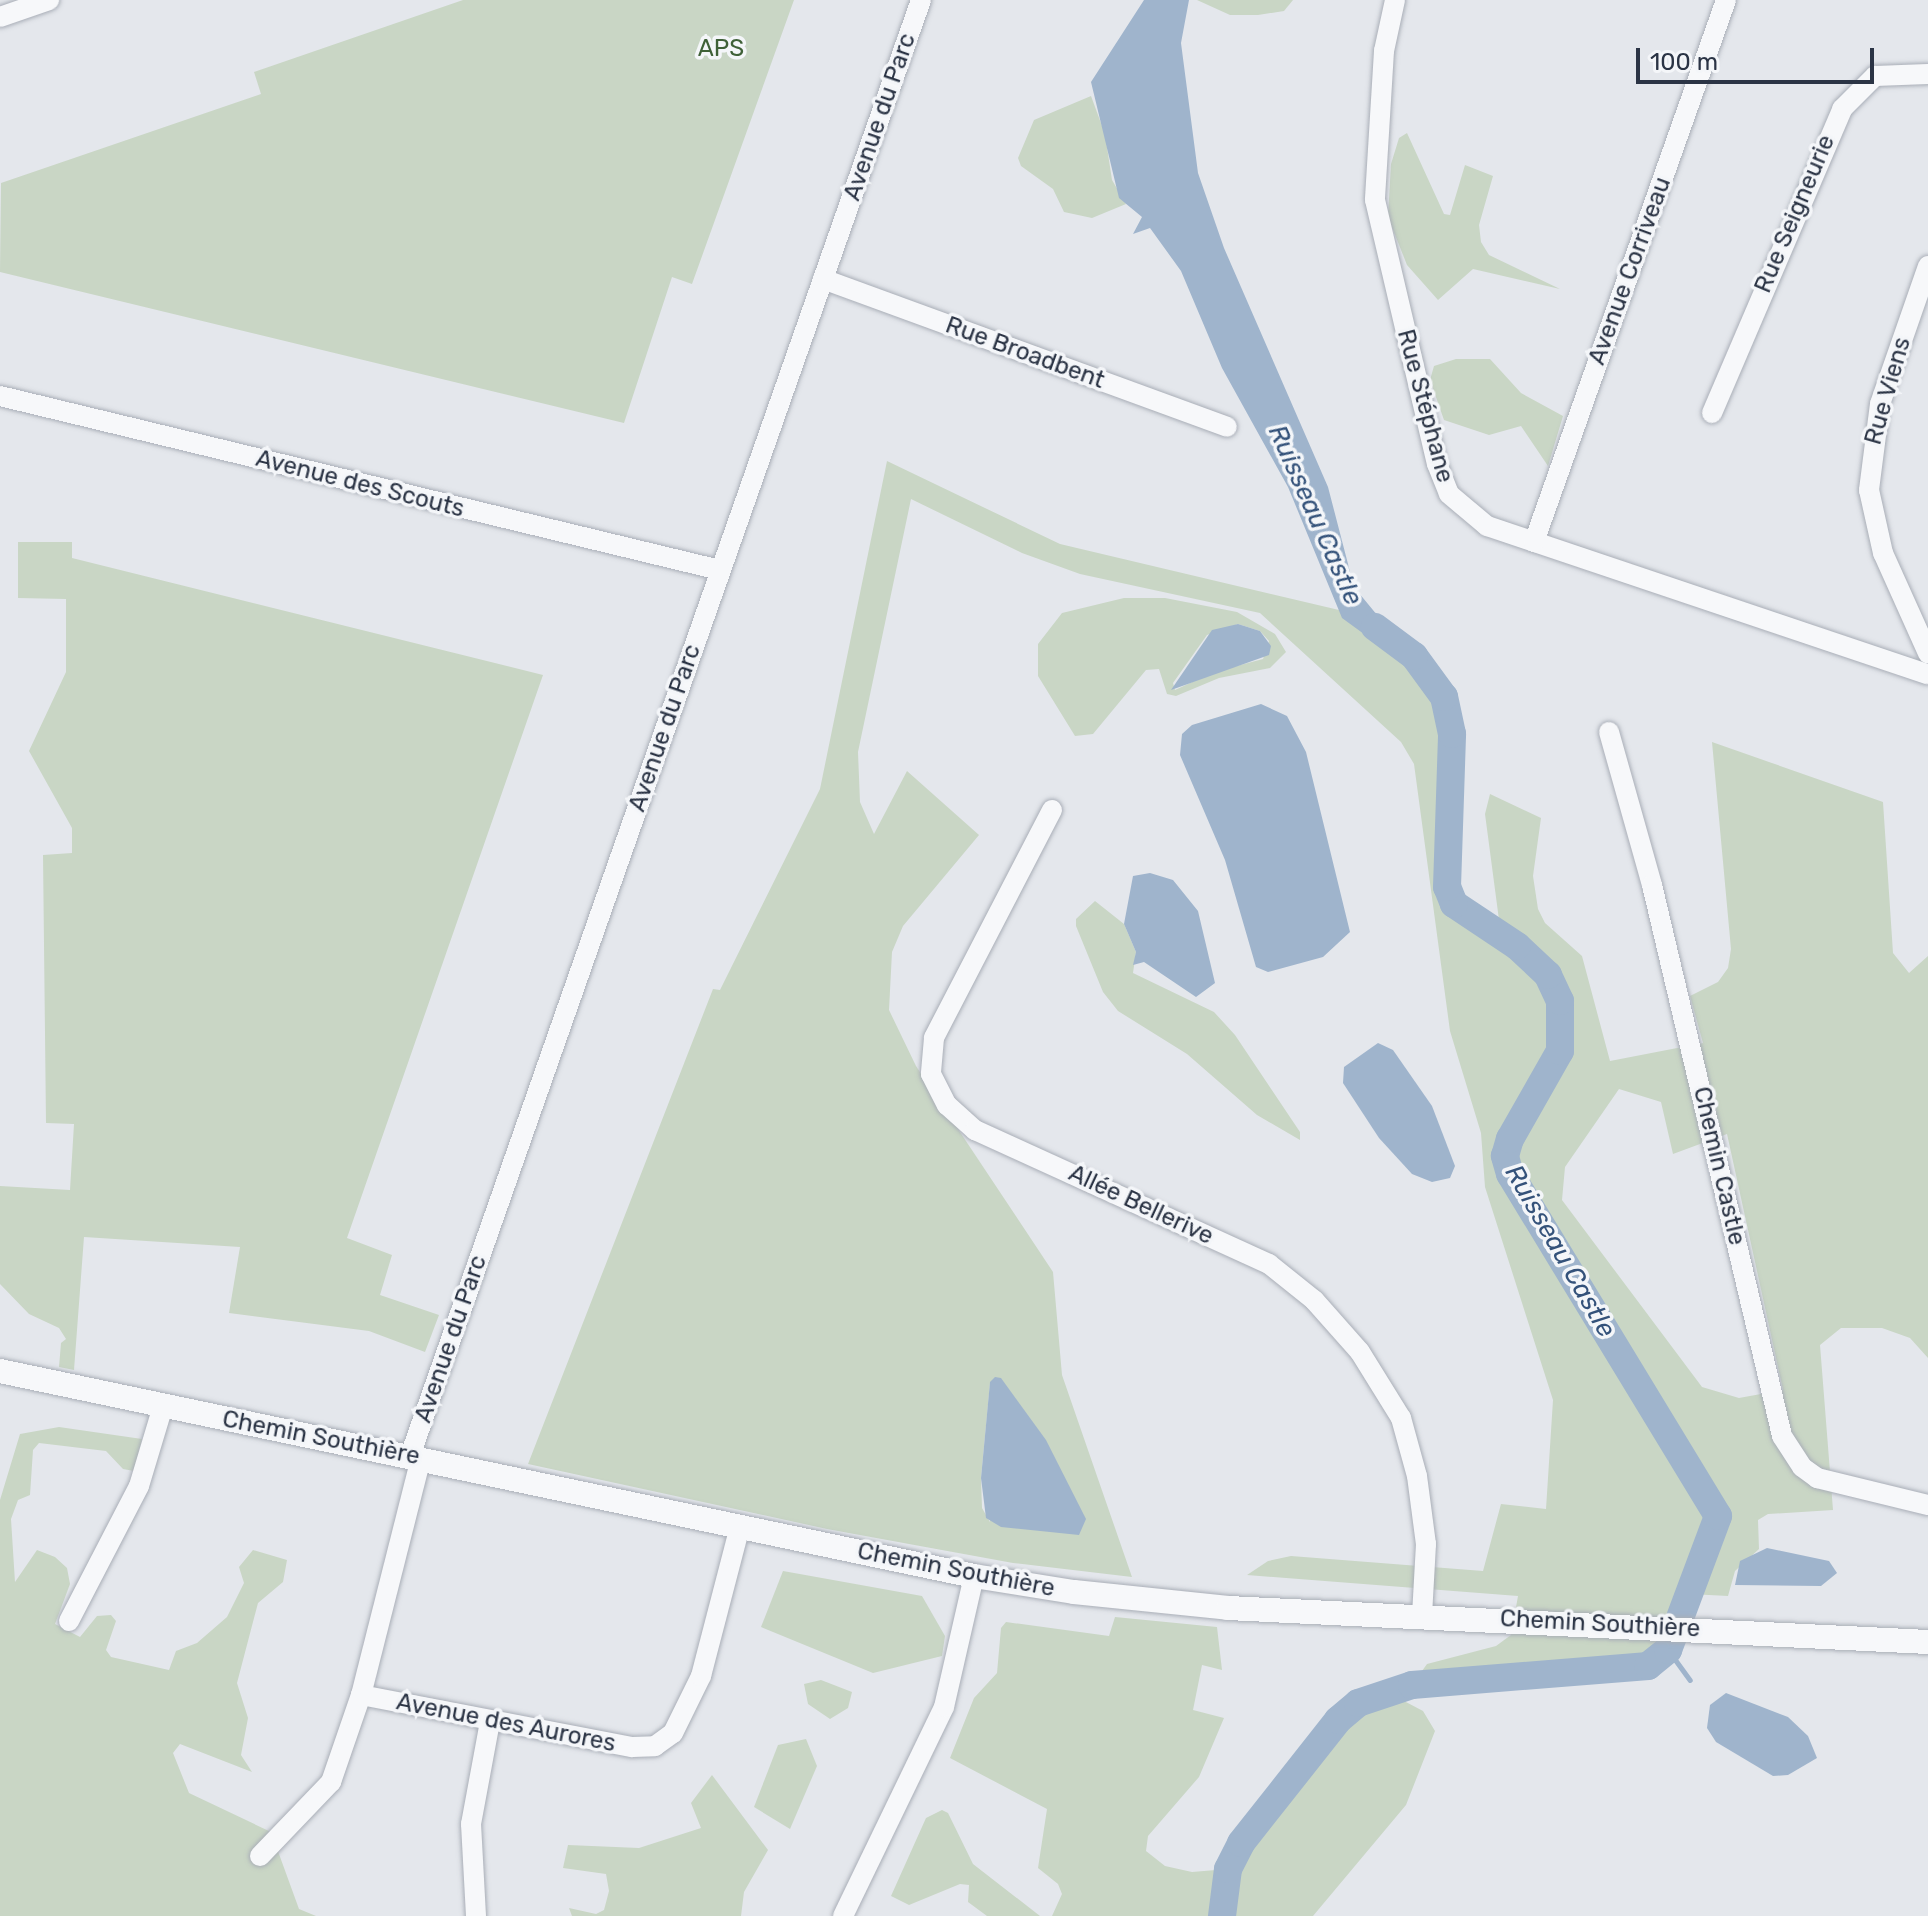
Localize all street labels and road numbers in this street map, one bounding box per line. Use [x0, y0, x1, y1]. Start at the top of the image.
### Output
street label: Avenue du Parc [838, 30, 922, 204]
street label: Rue Seigneurie [1749, 131, 1841, 297]
street label: Avenue Corriveau [1583, 173, 1677, 369]
street label: Rue Broadbent [942, 311, 1108, 395]
street label: Rue Stéphane [1391, 326, 1459, 486]
street label: Rue Viens [1859, 334, 1917, 448]
street label: Avenue des Scouts [253, 444, 467, 524]
street label: Avenue du Parc [623, 641, 707, 815]
street label: Chemin Castle [1687, 1084, 1751, 1248]
street label: Allée Bellerive [1064, 1159, 1218, 1251]
street label: Avenue du Parc [409, 1252, 493, 1426]
street label: Chemin Southière [220, 1405, 422, 1471]
street label: Chemin Southière [855, 1537, 1057, 1603]
street label: Chemin Southière [1499, 1604, 1701, 1644]
street label: Avenue des Aurores [394, 1688, 618, 1758]

